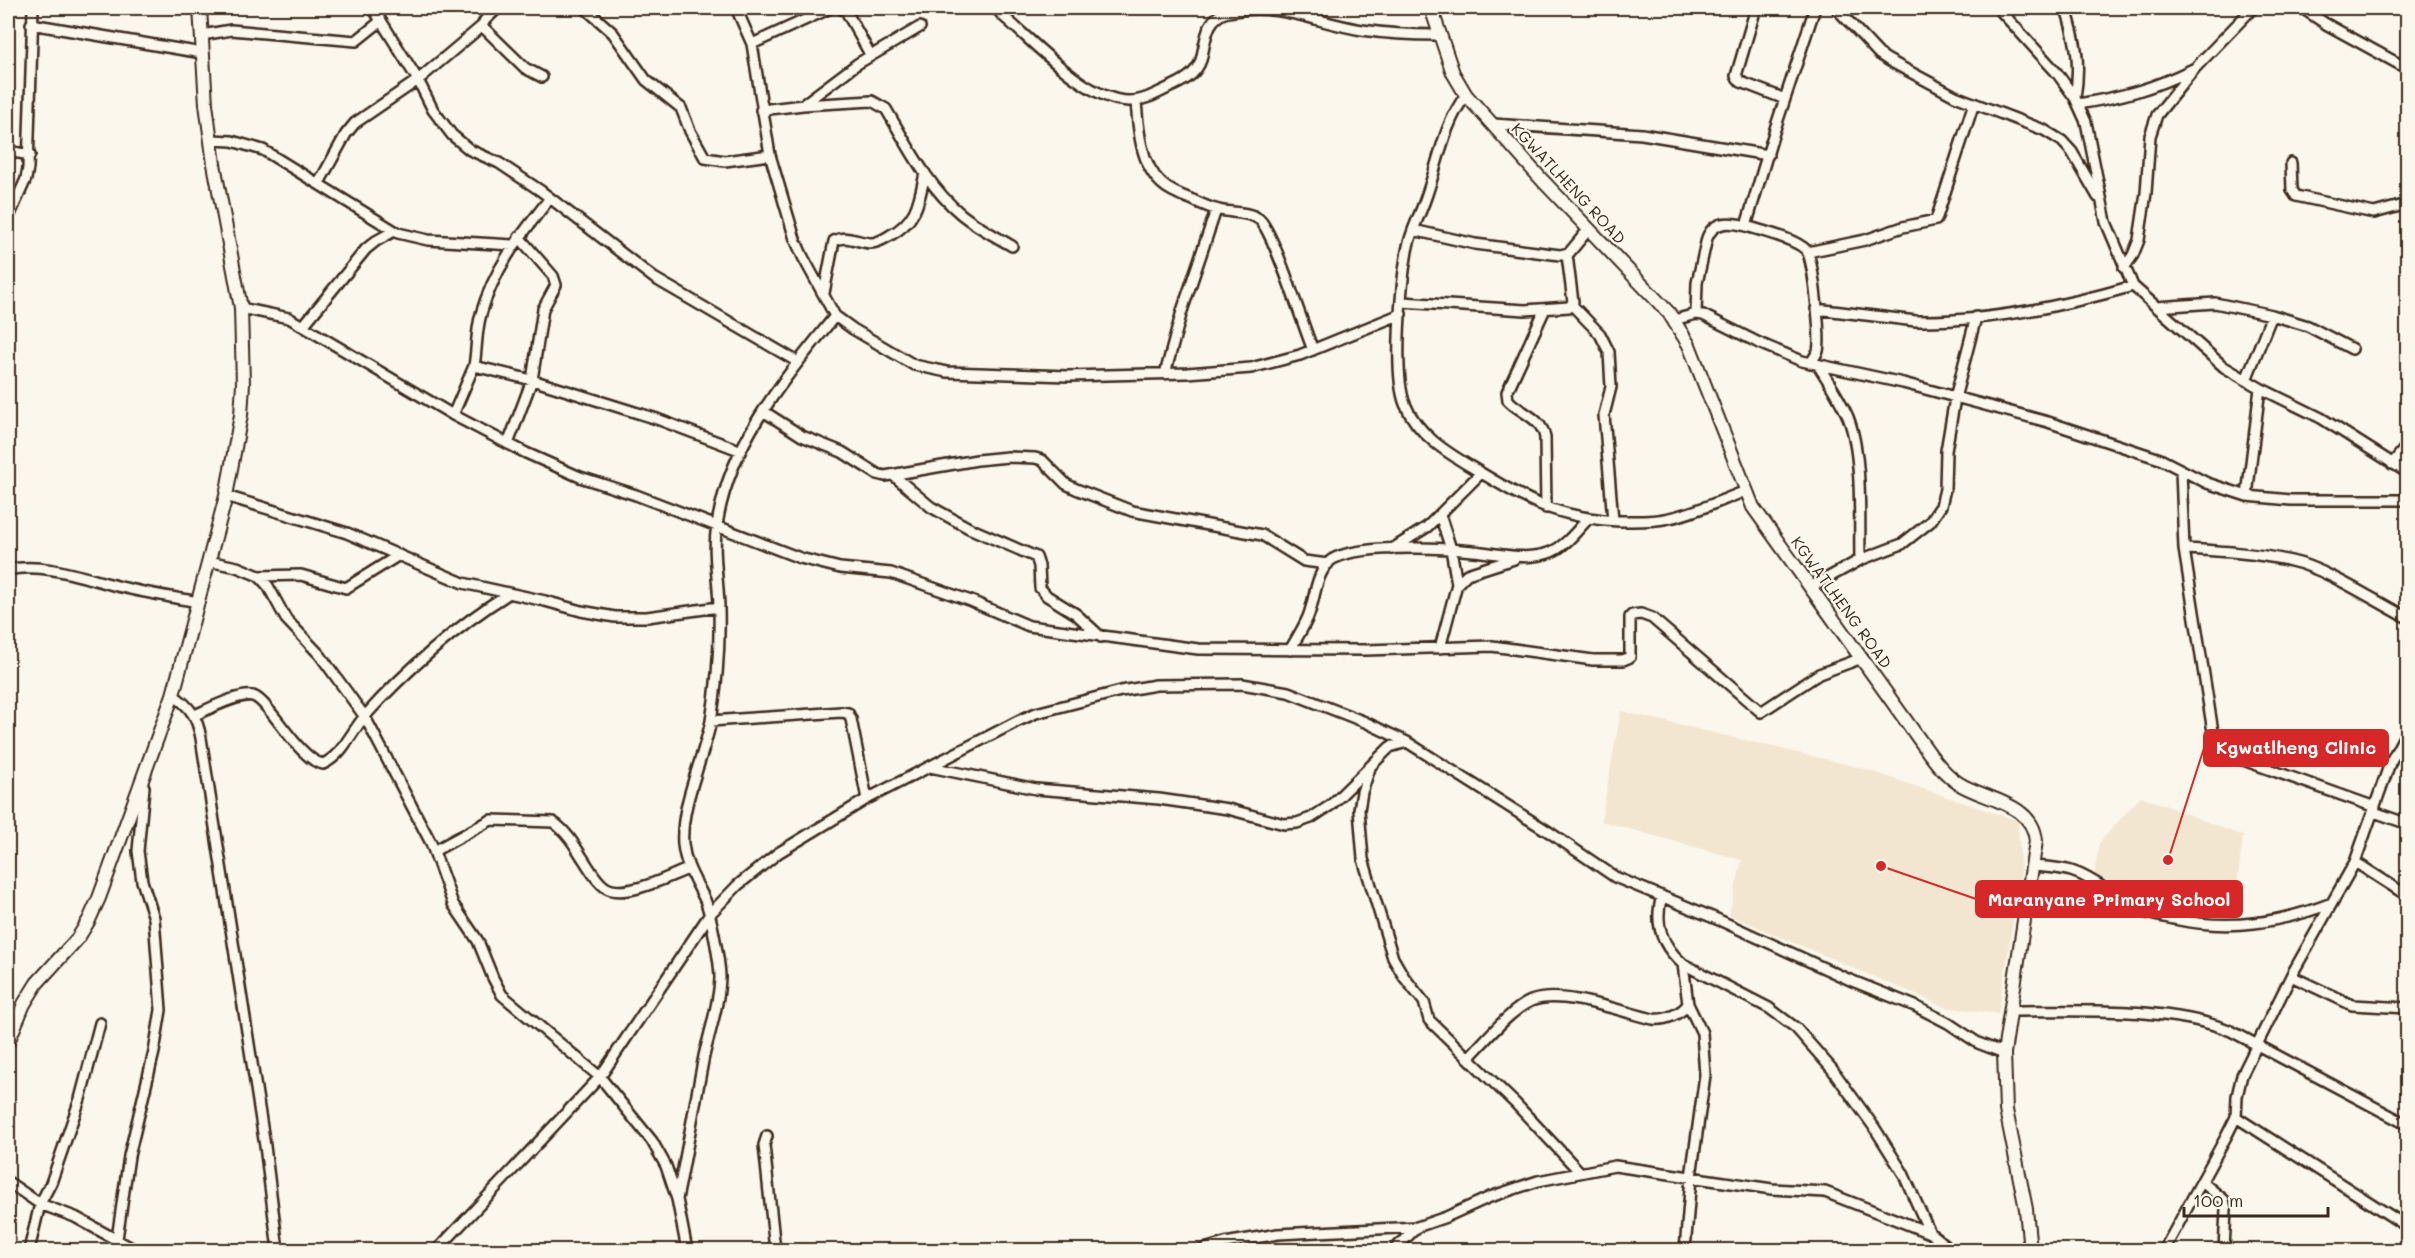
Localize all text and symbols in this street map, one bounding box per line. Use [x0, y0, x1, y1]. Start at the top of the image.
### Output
street label: KGWATLHENG ROAD [1507, 118, 1631, 248]
street label: KGWATLHENG ROAD [1787, 532, 1897, 672]
callout: Kgwatlheng Clinic [2204, 730, 2388, 766]
text: Kgwatlheng Clinic [2216, 735, 2377, 759]
callout: Maranyane Primary School [1976, 881, 2242, 917]
text: Maranyane Primary School [1988, 887, 2230, 911]
scale bar [2184, 1180, 2328, 1218]
text: 100 m [2193, 1188, 2243, 1212]

